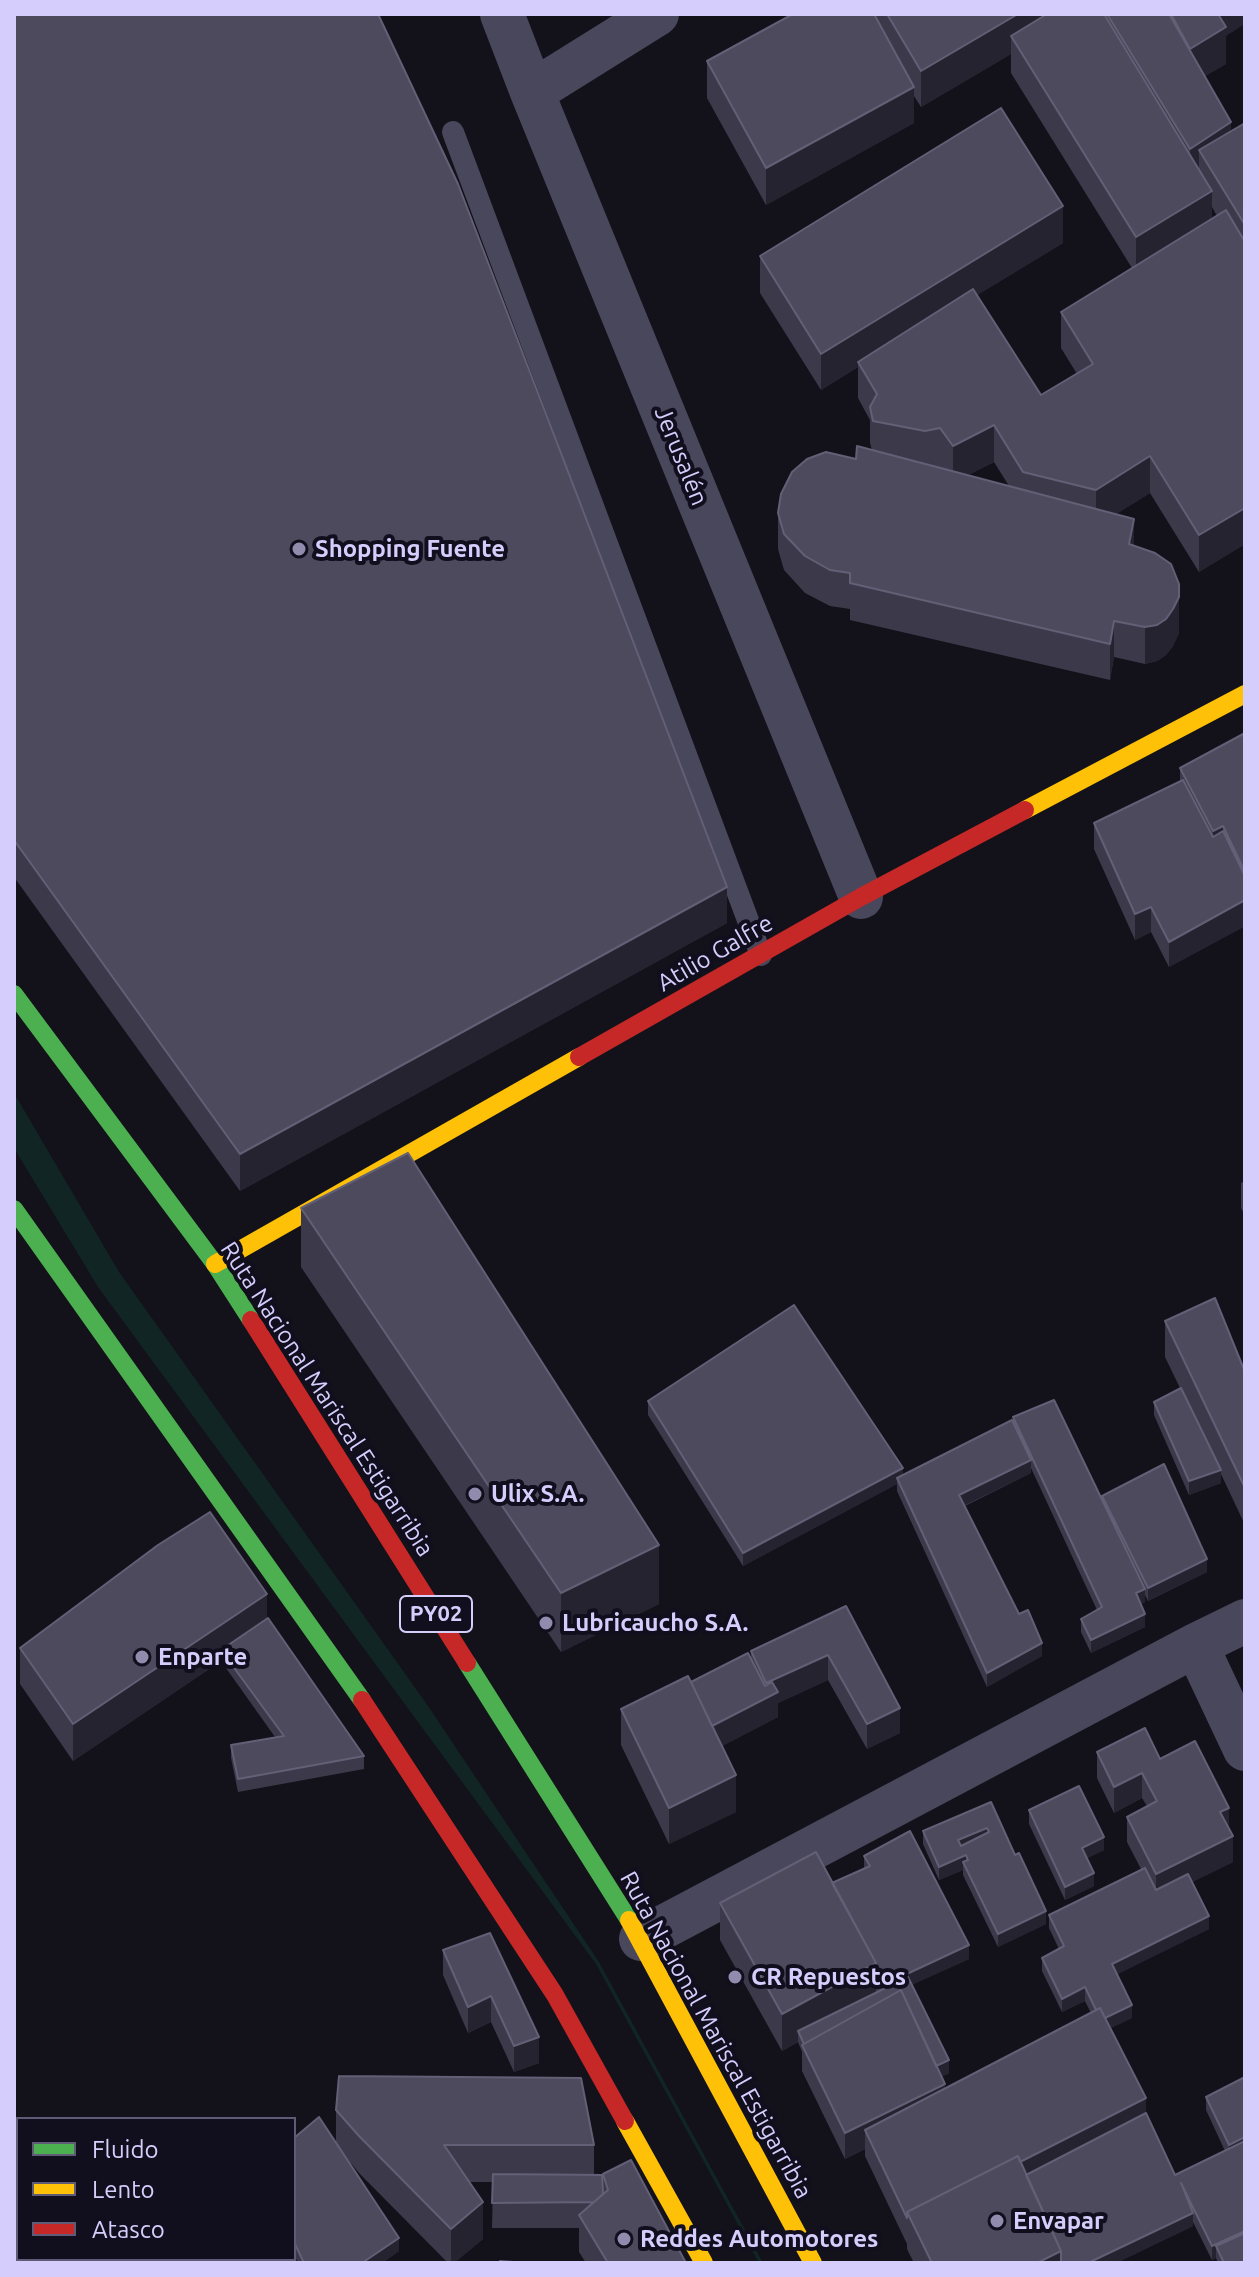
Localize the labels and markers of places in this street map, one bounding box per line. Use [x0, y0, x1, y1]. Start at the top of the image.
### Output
place label: Shopping Fuente [315, 535, 505, 563]
marker: Shopping Fuente [290, 540, 308, 558]
place label: Ulix S.A. [491, 1480, 584, 1508]
marker: Ulix S.A. [466, 1485, 484, 1503]
place label: Lubricaucho S.A. [562, 1609, 748, 1637]
marker: Lubricaucho S.A. [537, 1614, 555, 1632]
place label: Enparte [158, 1643, 247, 1671]
marker: Enparte [133, 1648, 151, 1666]
place label: CR Repuestos [751, 1963, 906, 1991]
marker: CR Repuestos [726, 1968, 744, 1986]
place label: Envapar [1013, 2207, 1104, 2235]
marker: Envapar [988, 2212, 1006, 2230]
place label: Reddes Automotores [640, 2225, 878, 2253]
marker: Reddes Automotores [615, 2230, 633, 2248]

